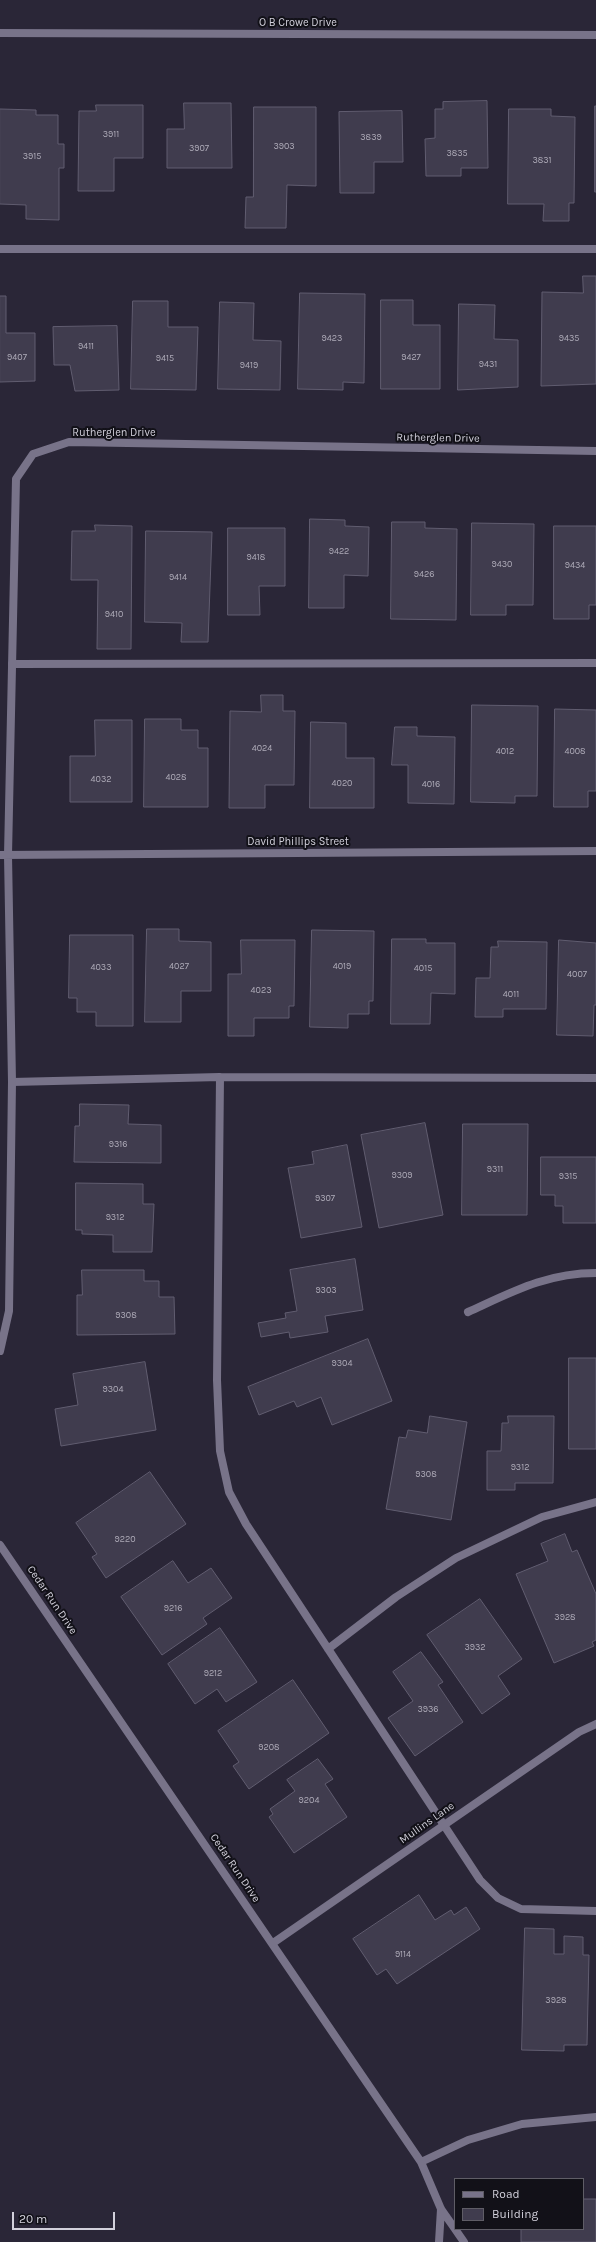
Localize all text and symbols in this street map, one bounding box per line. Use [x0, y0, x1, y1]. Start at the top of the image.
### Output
street label: O B Crowe Drive [259, 16, 337, 30]
house number: 3911 [103, 129, 119, 139]
house number: 3839 [360, 132, 382, 142]
house number: 3903 [273, 141, 295, 151]
house number: 3907 [189, 143, 209, 153]
house number: 3835 [446, 148, 468, 158]
house number: 3915 [23, 151, 41, 161]
house number: 3831 [532, 155, 552, 165]
house number: 9423 [322, 333, 342, 343]
house number: 9435 [559, 333, 579, 343]
house number: 9411 [78, 341, 94, 351]
house number: 9407 [7, 352, 27, 362]
house number: 9427 [401, 352, 421, 362]
house number: 9415 [156, 353, 174, 363]
house number: 9431 [479, 359, 497, 369]
house number: 9419 [240, 360, 258, 370]
street label: Rutherglen Drive [72, 426, 156, 440]
street label: Rutherglen Drive [396, 431, 480, 445]
house number: 9422 [329, 546, 349, 556]
house number: 9418 [247, 552, 265, 562]
house number: 9430 [492, 559, 512, 569]
house number: 9434 [565, 560, 585, 570]
house number: 9426 [414, 569, 434, 579]
house number: 9414 [169, 572, 187, 582]
house number: 9410 [105, 609, 123, 619]
house number: 4024 [252, 743, 272, 753]
house number: 4012 [496, 746, 514, 756]
house number: 4008 [564, 746, 586, 756]
house number: 4028 [165, 772, 187, 782]
house number: 4032 [91, 774, 111, 784]
house number: 4020 [332, 778, 352, 788]
house number: 4016 [422, 779, 440, 789]
street label: David Phillips Street [247, 835, 349, 849]
house number: 4027 [169, 961, 189, 971]
house number: 4019 [333, 961, 351, 971]
house number: 4033 [91, 962, 111, 972]
house number: 4015 [414, 963, 432, 973]
house number: 4007 [567, 969, 587, 979]
house number: 4023 [251, 985, 271, 995]
house number: 4011 [503, 989, 519, 999]
house number: 9316 [109, 1139, 127, 1149]
house number: 9311 [487, 1164, 503, 1174]
house number: 9309 [391, 1170, 413, 1180]
house number: 9315 [559, 1171, 577, 1181]
house number: 9307 [315, 1193, 335, 1203]
house number: 9312 [106, 1212, 124, 1222]
house number: 9303 [315, 1285, 337, 1295]
house number: 9308 [115, 1310, 137, 1320]
house number: 9304 [332, 1358, 352, 1368]
house number: 9304 [103, 1384, 123, 1394]
house number: 9312 [511, 1462, 529, 1472]
house number: 9308 [415, 1469, 437, 1479]
house number: 9220 [115, 1534, 135, 1544]
street label: Cedar Run Drive [24, 1563, 80, 1637]
house number: 9216 [164, 1603, 182, 1613]
house number: 3928 [554, 1612, 576, 1622]
house number: 3932 [464, 1642, 486, 1652]
house number: 9212 [204, 1668, 222, 1678]
house number: 3936 [417, 1704, 439, 1714]
house number: 9208 [258, 1742, 280, 1752]
house number: 9204 [299, 1795, 319, 1805]
street label: Mullins Lane [397, 1799, 457, 1847]
street label: Cedar Run Drive [207, 1831, 263, 1905]
house number: 9114 [395, 1949, 411, 1959]
house number: 3928 [545, 1995, 567, 2005]
legend [454, 2178, 584, 2230]
text: Road [492, 2187, 520, 2201]
scale bar [14, 2204, 117, 2230]
text: Building [492, 2207, 538, 2221]
text: 20 m [19, 2212, 47, 2226]

